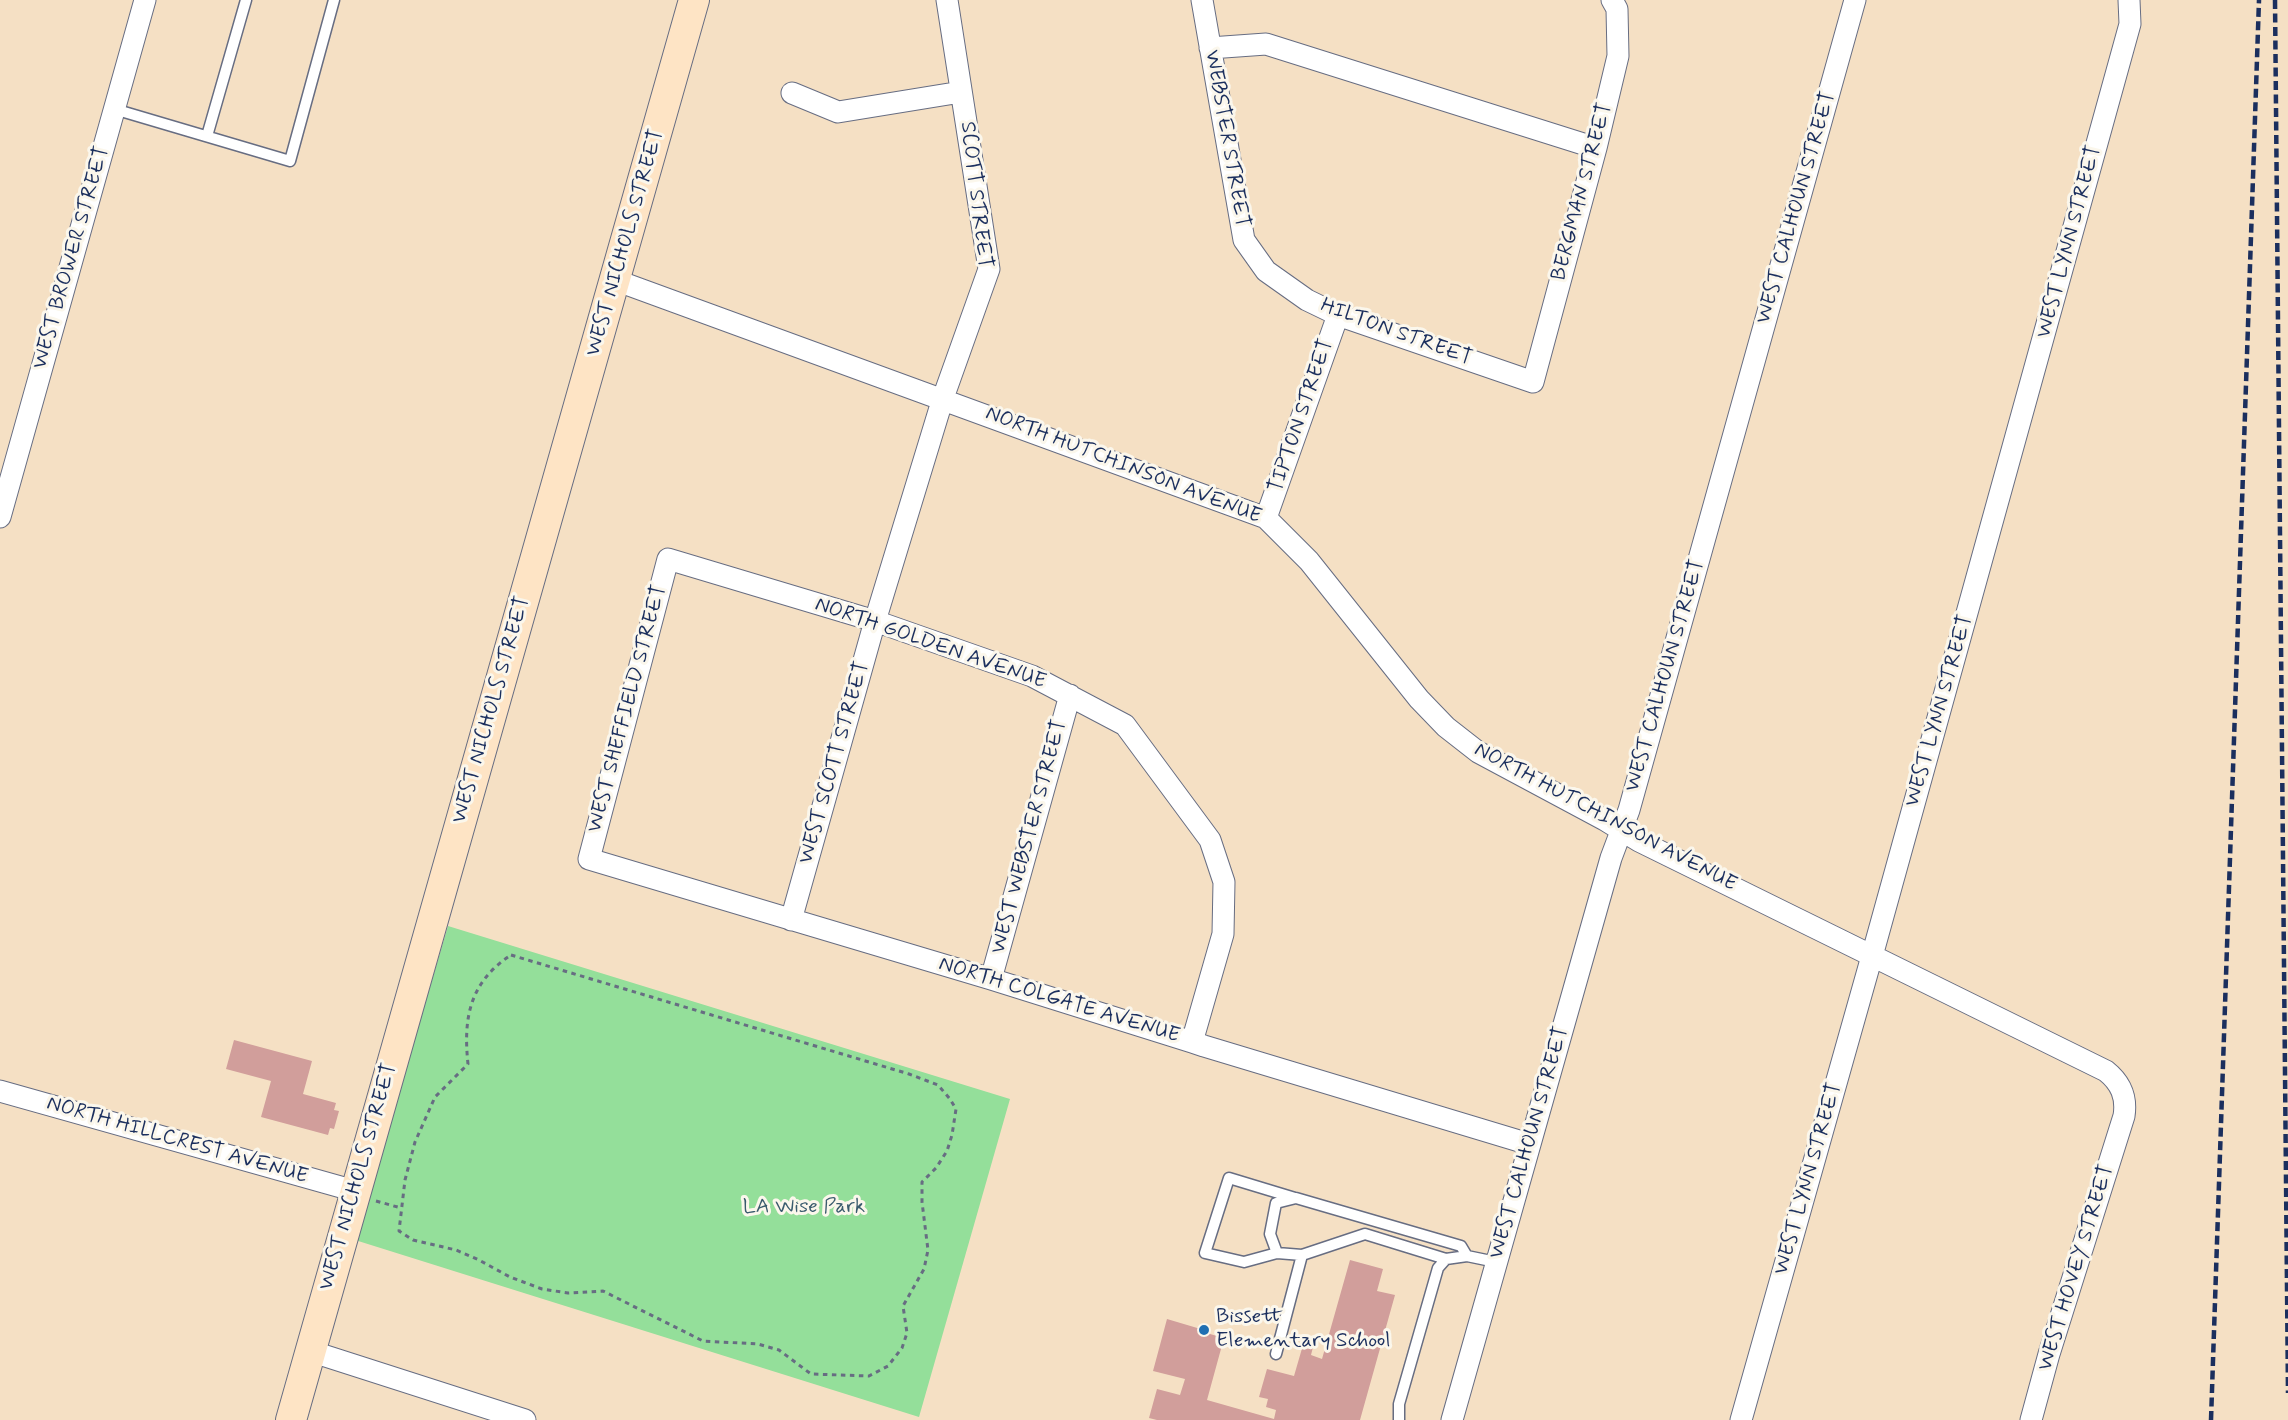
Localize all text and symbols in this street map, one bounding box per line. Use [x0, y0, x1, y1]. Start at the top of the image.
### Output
street label: WEBSTER STREET [1198, 48, 1254, 230]
street label: WEST CALHOUN STREET [1752, 89, 1842, 327]
street label: BERGMAN STREET [1547, 100, 1619, 284]
street label: SCOTT STREET [954, 120, 996, 270]
street label: WEST NICHOLS STREET [581, 127, 671, 359]
street label: WEST LYNN STREET [2032, 143, 2108, 341]
street label: WEST BROWER STREET [28, 144, 116, 372]
street label: HILTON STREET [1317, 294, 1475, 372]
street label: TIPTON STREET [1264, 336, 1340, 496]
street label: NORTH HUTCHINSON AVENUE [981, 402, 1265, 530]
street label: WEST CALHOUN STREET [1621, 557, 1711, 795]
street label: WEST SHEFFIELD STREET [583, 582, 673, 836]
street label: NORTH GOLDEN AVENUE [811, 593, 1049, 695]
street label: WEST NICHOLS STREET [447, 594, 537, 826]
street label: WEST LYNN STREET [1901, 612, 1979, 810]
street label: WEST SCOTT STREET [794, 659, 876, 867]
street label: WEST WEBSTER STREET [987, 717, 1073, 957]
street label: NORTH HUTCHINSON AVENUE [1470, 738, 1740, 898]
street label: NORTH COLGATE AVENUE [935, 952, 1183, 1050]
street label: WEST CALHOUN STREET [1485, 1024, 1575, 1262]
street label: WEST NICHOLS STREET [314, 1061, 404, 1293]
street label: WEST LYNN STREET [1770, 1080, 1848, 1278]
street label: NORTH HILLCREST AVENUE [43, 1092, 311, 1190]
street label: WEST HOVEY STREET [2034, 1162, 2120, 1374]
park label: LA Wise Park [743, 1195, 865, 1221]
place label: Bissett Elementary School [1216, 1305, 1391, 1355]
marker: Bissett Elementary School [1197, 1323, 1211, 1337]

